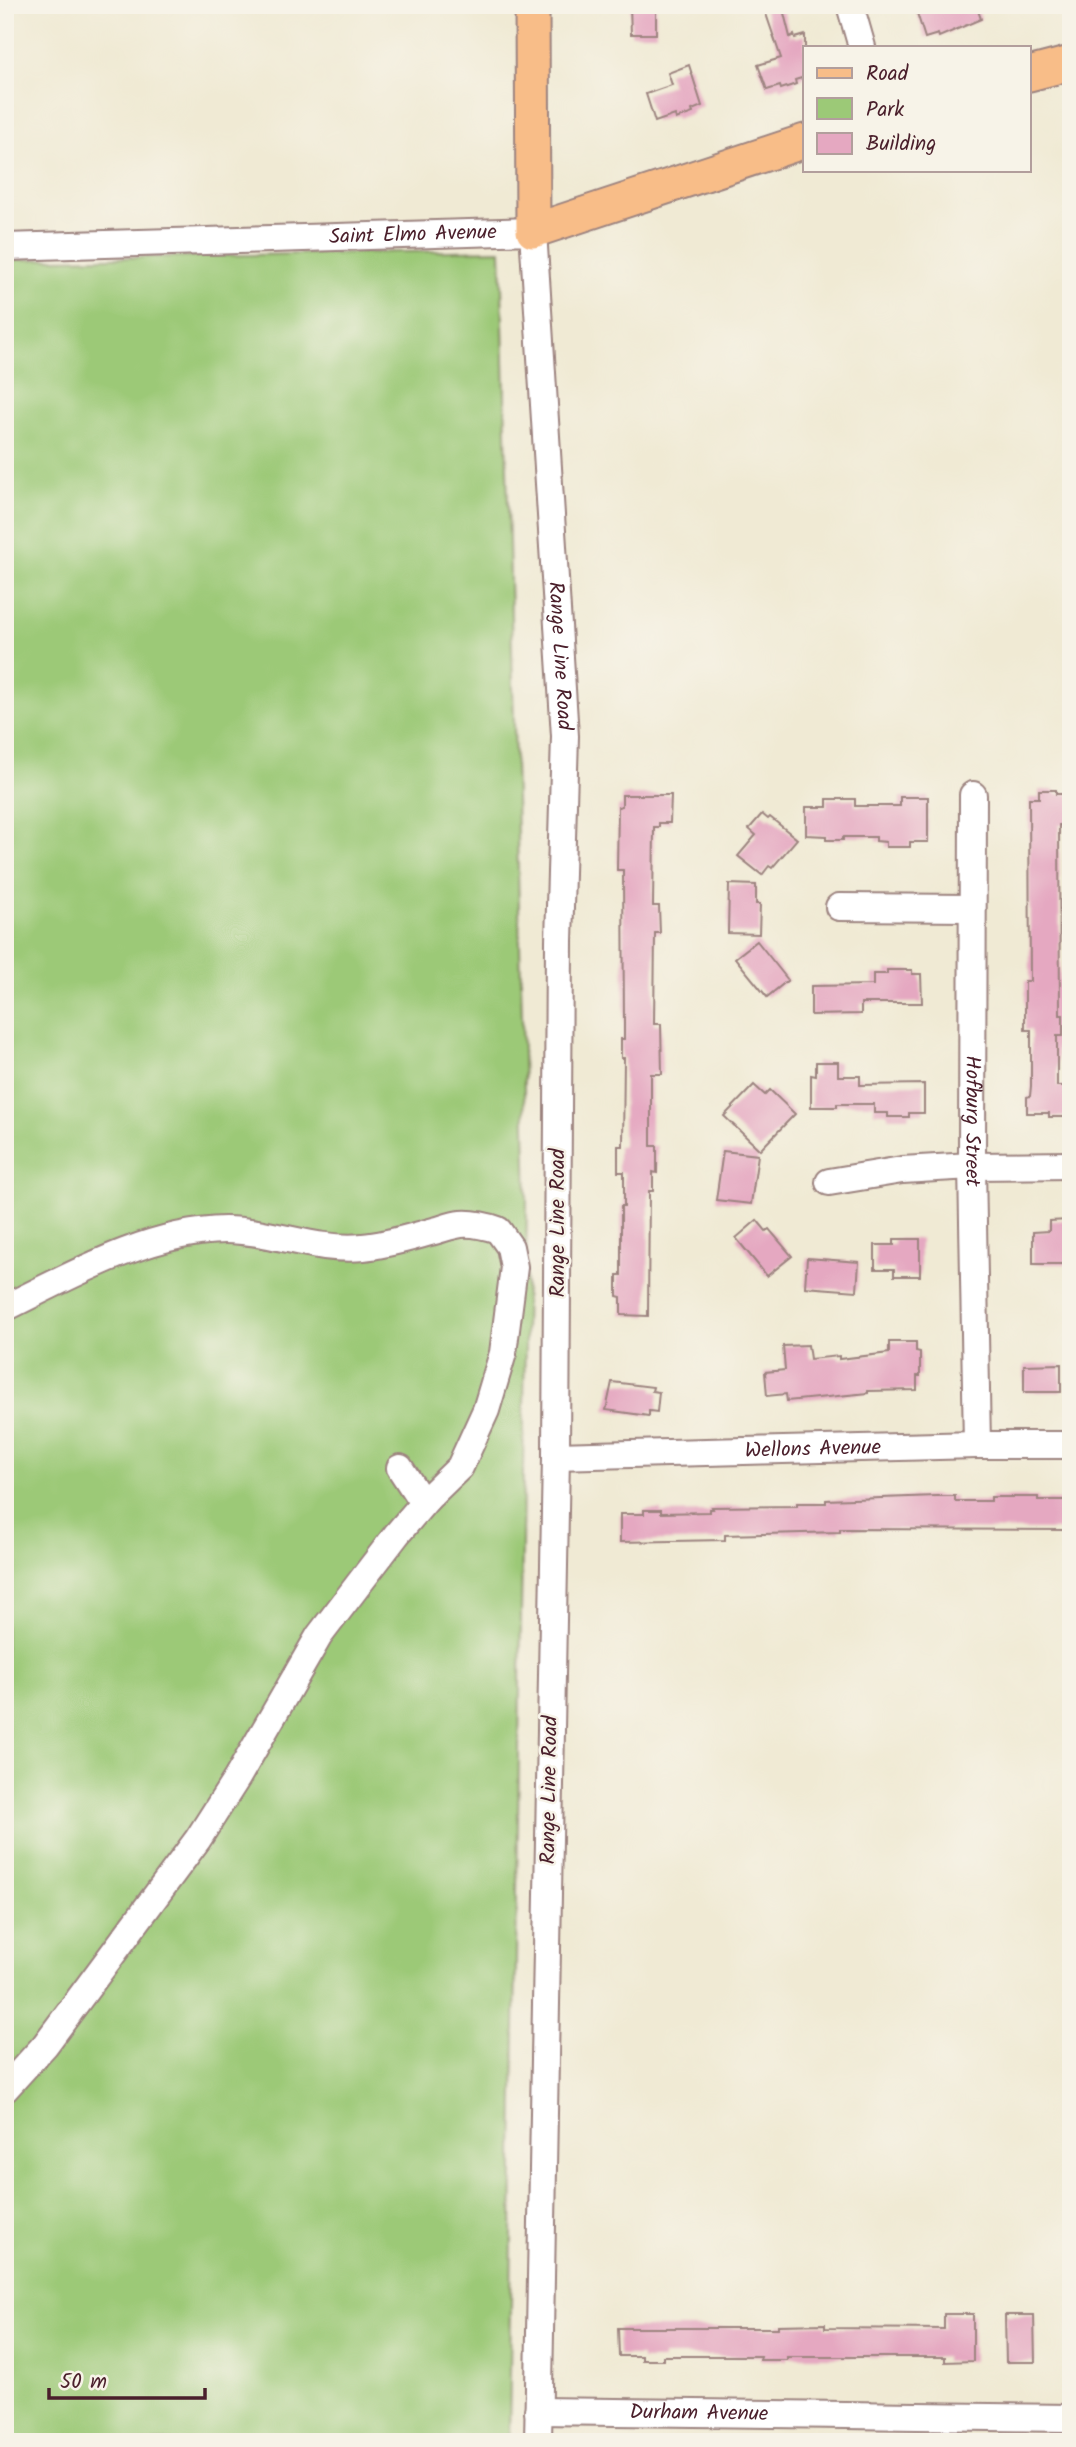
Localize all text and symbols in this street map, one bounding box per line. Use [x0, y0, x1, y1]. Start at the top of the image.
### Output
legend [803, 46, 1030, 172]
text: Road [866, 58, 909, 91]
text: Park [866, 94, 904, 127]
text: Building [866, 128, 936, 161]
street label: Saint Elmo Avenue [328, 216, 498, 254]
street label: Range Line Road [539, 581, 581, 732]
street label: Hofburg Street [955, 1055, 989, 1188]
street label: Range Line Road [542, 1148, 575, 1297]
street label: Wellons Avenue [744, 1431, 882, 1468]
street label: Range Line Road [532, 1715, 568, 1865]
scale bar [49, 2356, 205, 2400]
text: 50 m [60, 2366, 107, 2399]
street label: Durham Avenue [629, 2396, 769, 2431]

